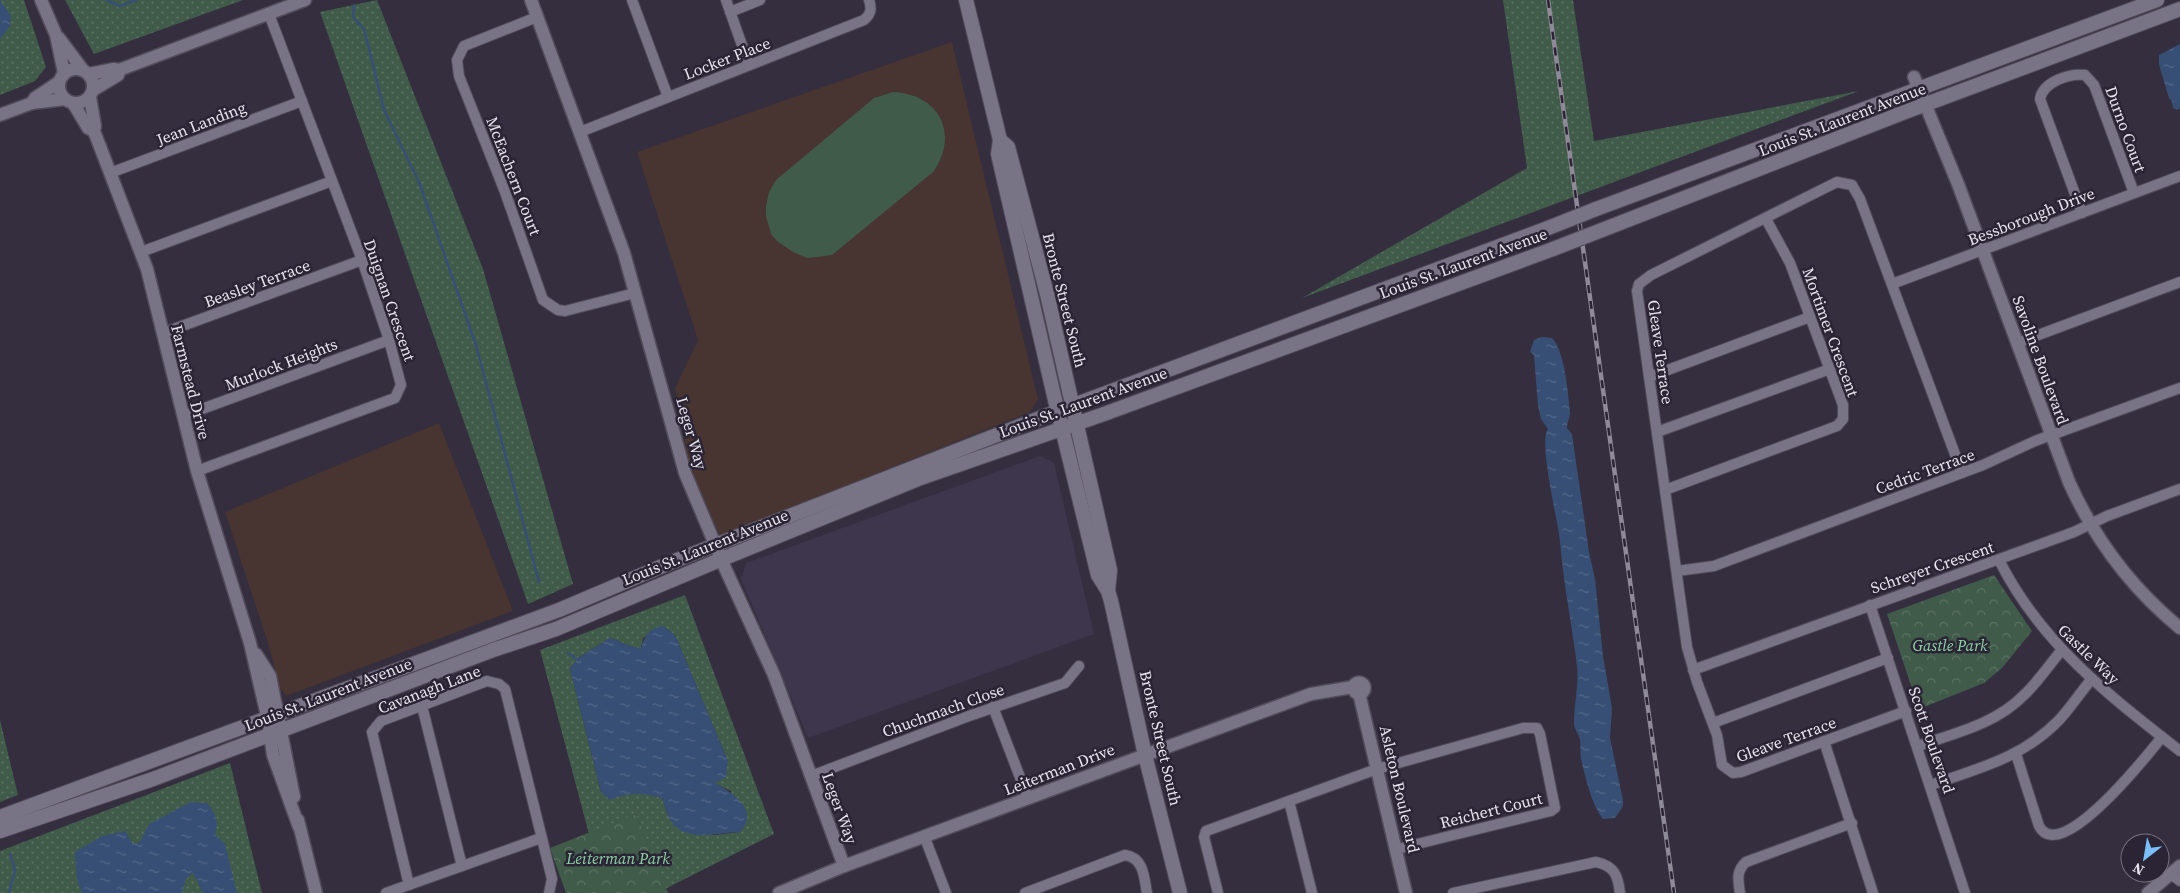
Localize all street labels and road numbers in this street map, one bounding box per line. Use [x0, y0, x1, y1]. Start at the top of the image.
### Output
street label: Locker Place [680, 31, 774, 85]
street label: Louis St. Laurent Avenue [1755, 77, 1929, 161]
street label: Durno Court [2100, 83, 2152, 176]
street label: Jean Landing [152, 96, 249, 151]
street label: McEachern Court [481, 113, 547, 239]
street label: Bessborough Drive [1964, 182, 2098, 250]
street label: Louis St. Laurent Avenue [1376, 222, 1550, 304]
street label: Bronte Street South [1038, 230, 1092, 370]
street label: Duignan Crescent [359, 236, 421, 365]
street label: Beasley Terrace [201, 254, 313, 312]
street label: Mortimer Crescent [1797, 265, 1865, 400]
street label: Savoline Boulevard [2007, 292, 2075, 428]
street label: Gleave Terrace [1643, 298, 1679, 406]
street label: Farmstead Drive [166, 322, 216, 442]
street label: Murlock Heights [222, 332, 340, 396]
street label: Louis St. Laurent Avenue [996, 361, 1170, 443]
street label: Leger Way [671, 394, 713, 473]
street label: Cedric Terrace [1872, 443, 1978, 499]
street label: Louis St. Laurent Avenue [619, 504, 791, 590]
street label: Schreyer Crescent [1867, 535, 1997, 598]
street label: Gastle Way [2053, 619, 2125, 690]
street label: Louis St. Laurent Avenue [241, 652, 415, 736]
street label: Cavanagh Lane [374, 659, 484, 719]
street label: Bronte Street South [1135, 668, 1187, 808]
street label: Chuchmach Close [879, 678, 1007, 742]
street label: Scott Boulevard [1903, 684, 1961, 796]
street label: Gleave Terrace [1733, 711, 1839, 767]
street label: Asleton Boulevard [1375, 723, 1425, 855]
street label: Leiterman Drive [1000, 738, 1118, 800]
street label: Leger Way [817, 769, 863, 847]
street label: Reichert Court [1437, 786, 1545, 833]

